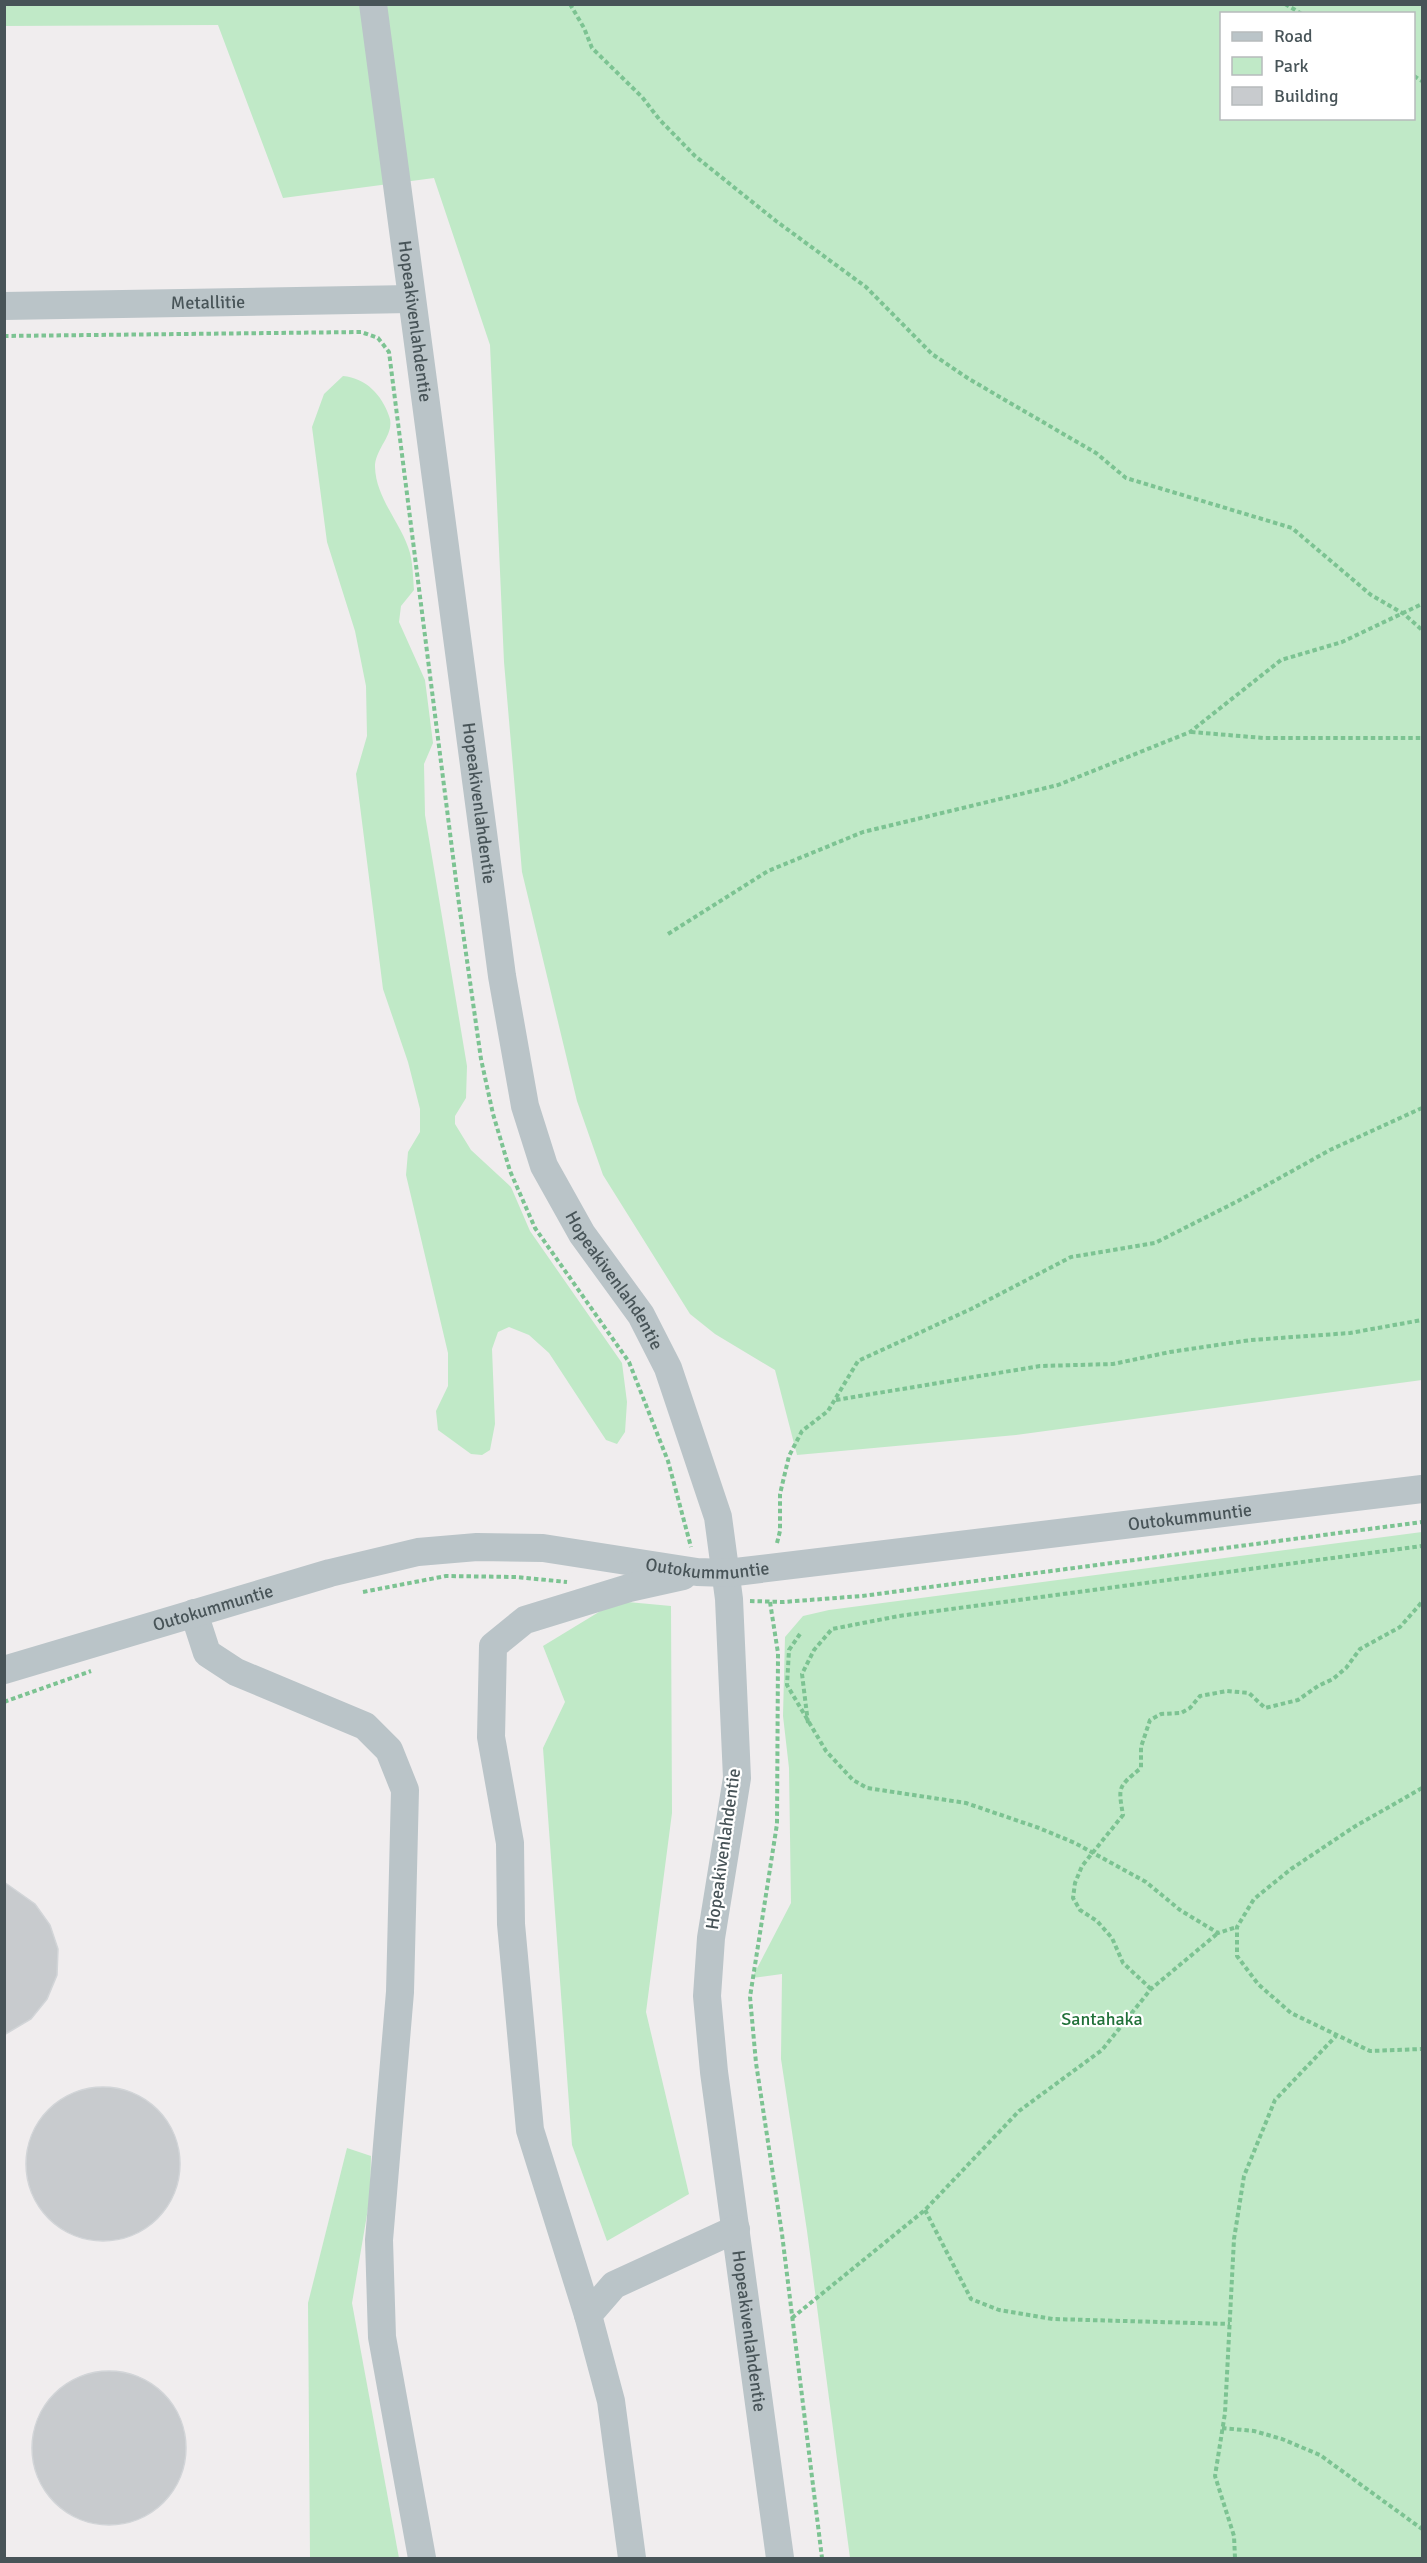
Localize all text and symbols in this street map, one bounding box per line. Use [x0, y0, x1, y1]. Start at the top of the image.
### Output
legend [1220, 12, 1415, 120]
text: Road [1274, 25, 1313, 47]
text: Park [1274, 55, 1309, 77]
text: Building [1274, 85, 1338, 107]
street label: Hopeakivenlahdentie [393, 239, 437, 403]
street label: Metallitie [171, 291, 245, 314]
street label: Hopeakivenlahdentie [457, 721, 501, 885]
street label: Hopeakivenlahdentie [560, 1207, 668, 1354]
street label: Outokummuntie [1127, 1499, 1253, 1535]
street label: Outokummuntie [644, 1553, 771, 1584]
street label: Outokummuntie [150, 1580, 276, 1636]
street label: Hopeakivenlahdentie [701, 1767, 745, 1931]
park label: Santahaka [1061, 2008, 1143, 2030]
street label: Hopeakivenlahdentie [727, 2249, 771, 2413]

